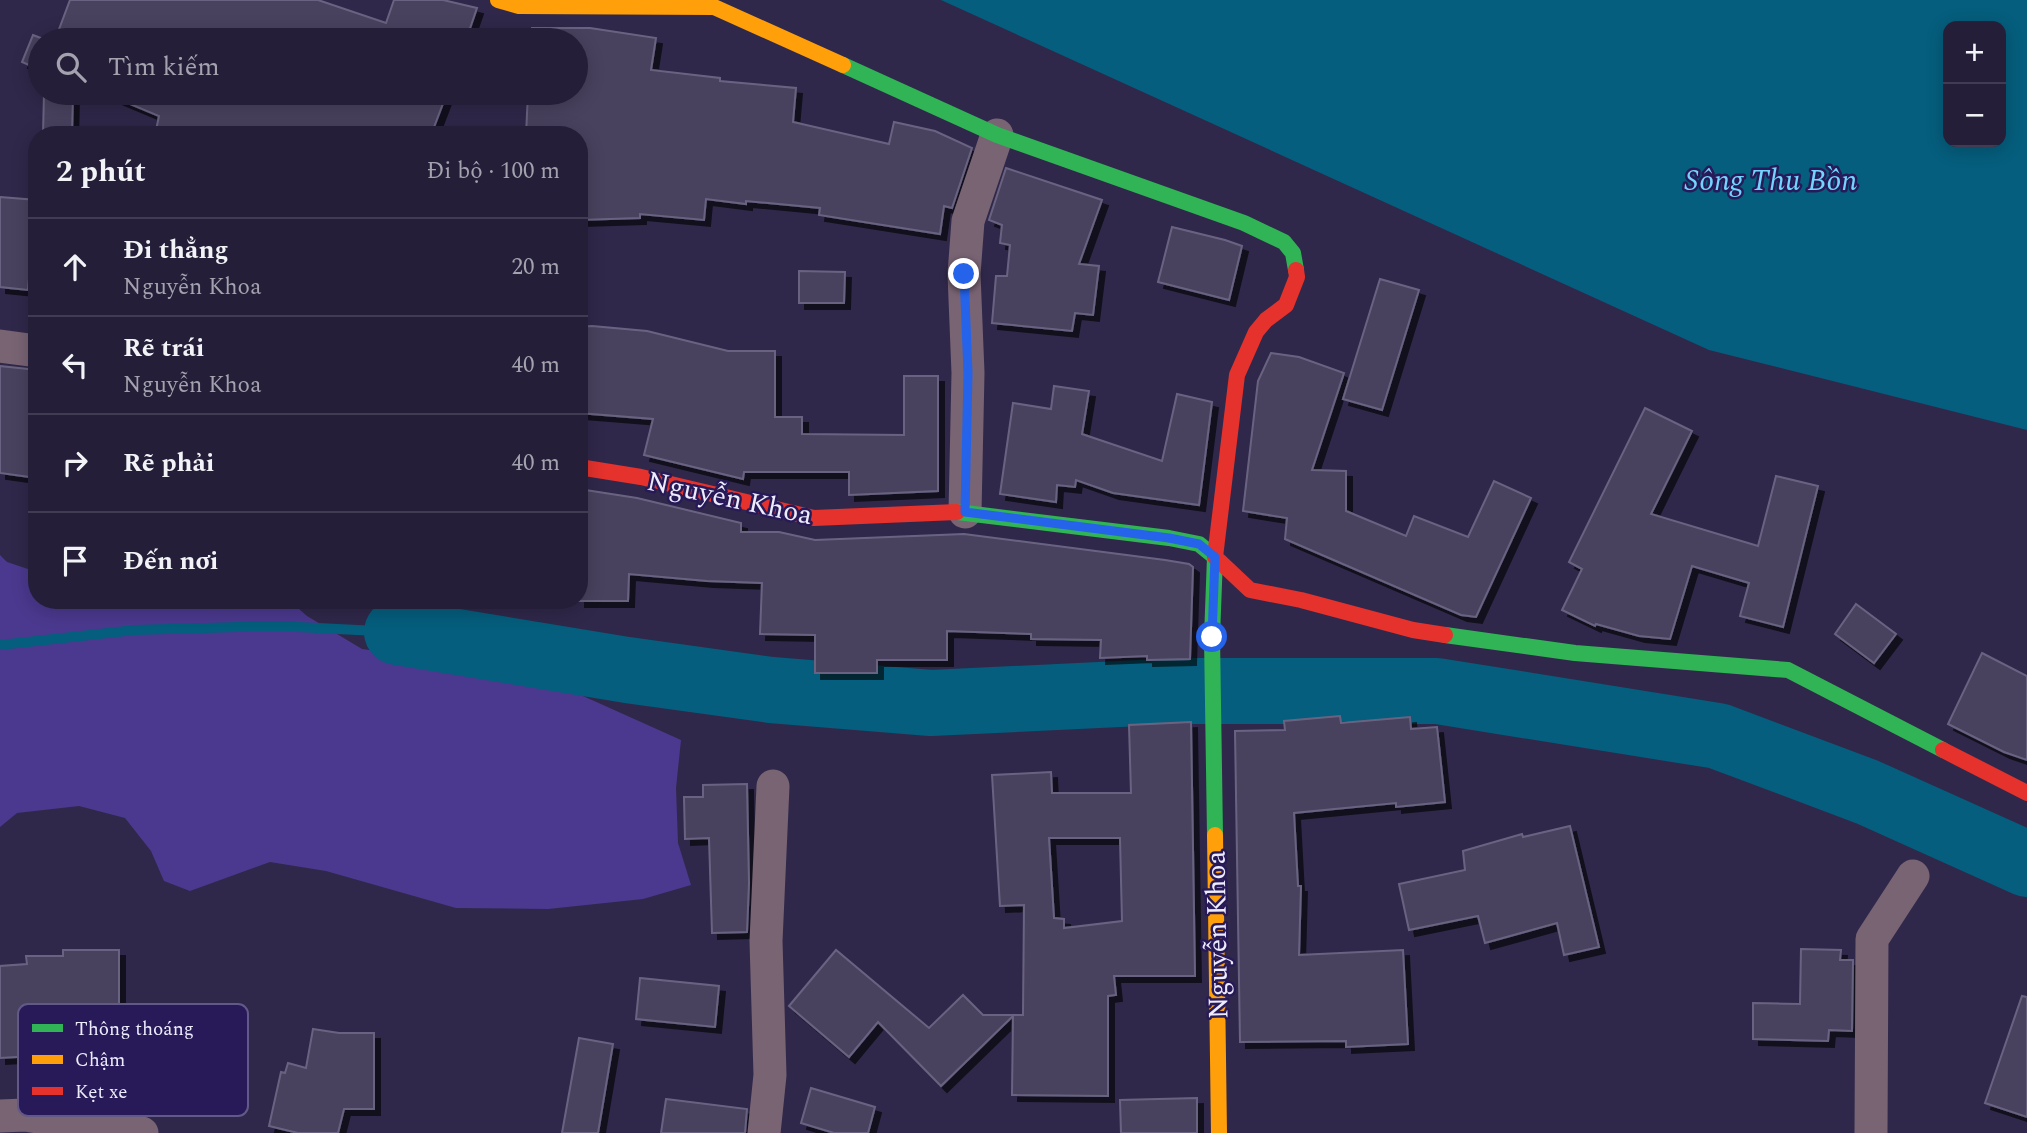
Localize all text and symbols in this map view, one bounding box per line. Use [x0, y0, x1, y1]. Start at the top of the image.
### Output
map controls [1943, 21, 2006, 147]
button: + [1943, 21, 2006, 84]
search box [28, 28, 588, 105]
text: Tìm kiếm [108, 47, 220, 87]
icon: search [52, 48, 90, 86]
button: − [1943, 84, 2006, 147]
text: 2 phút [56, 149, 146, 195]
text: Đi bộ · 100 m [427, 154, 560, 189]
water label: Sông Thu Bồn [1685, 158, 1858, 204]
text: Đi thẳng [123, 230, 229, 270]
icon: ahead [56, 248, 94, 286]
text: 20 m [511, 250, 560, 285]
route end [948, 258, 979, 289]
text: Nguyễn Khoa [123, 270, 261, 305]
text: Rẽ trái [123, 328, 204, 368]
icon: left [56, 346, 94, 384]
text: 40 m [511, 348, 560, 383]
text: Nguyễn Khoa [123, 368, 261, 403]
text: Rẽ phải [123, 443, 215, 483]
icon: right [56, 444, 94, 482]
text: 40 m [511, 446, 560, 481]
street label: Nguyễn Khoa [643, 460, 817, 537]
text: Đến nơi [123, 541, 218, 581]
icon: arrive [56, 542, 94, 580]
route start [1196, 621, 1227, 652]
street label: Nguyễn Khoa [1195, 850, 1240, 1020]
legend [18, 1004, 248, 1116]
text: Thông thoáng [75, 1015, 194, 1044]
text: Chậm [75, 1046, 125, 1075]
text: Kẹt xe [75, 1078, 127, 1107]

